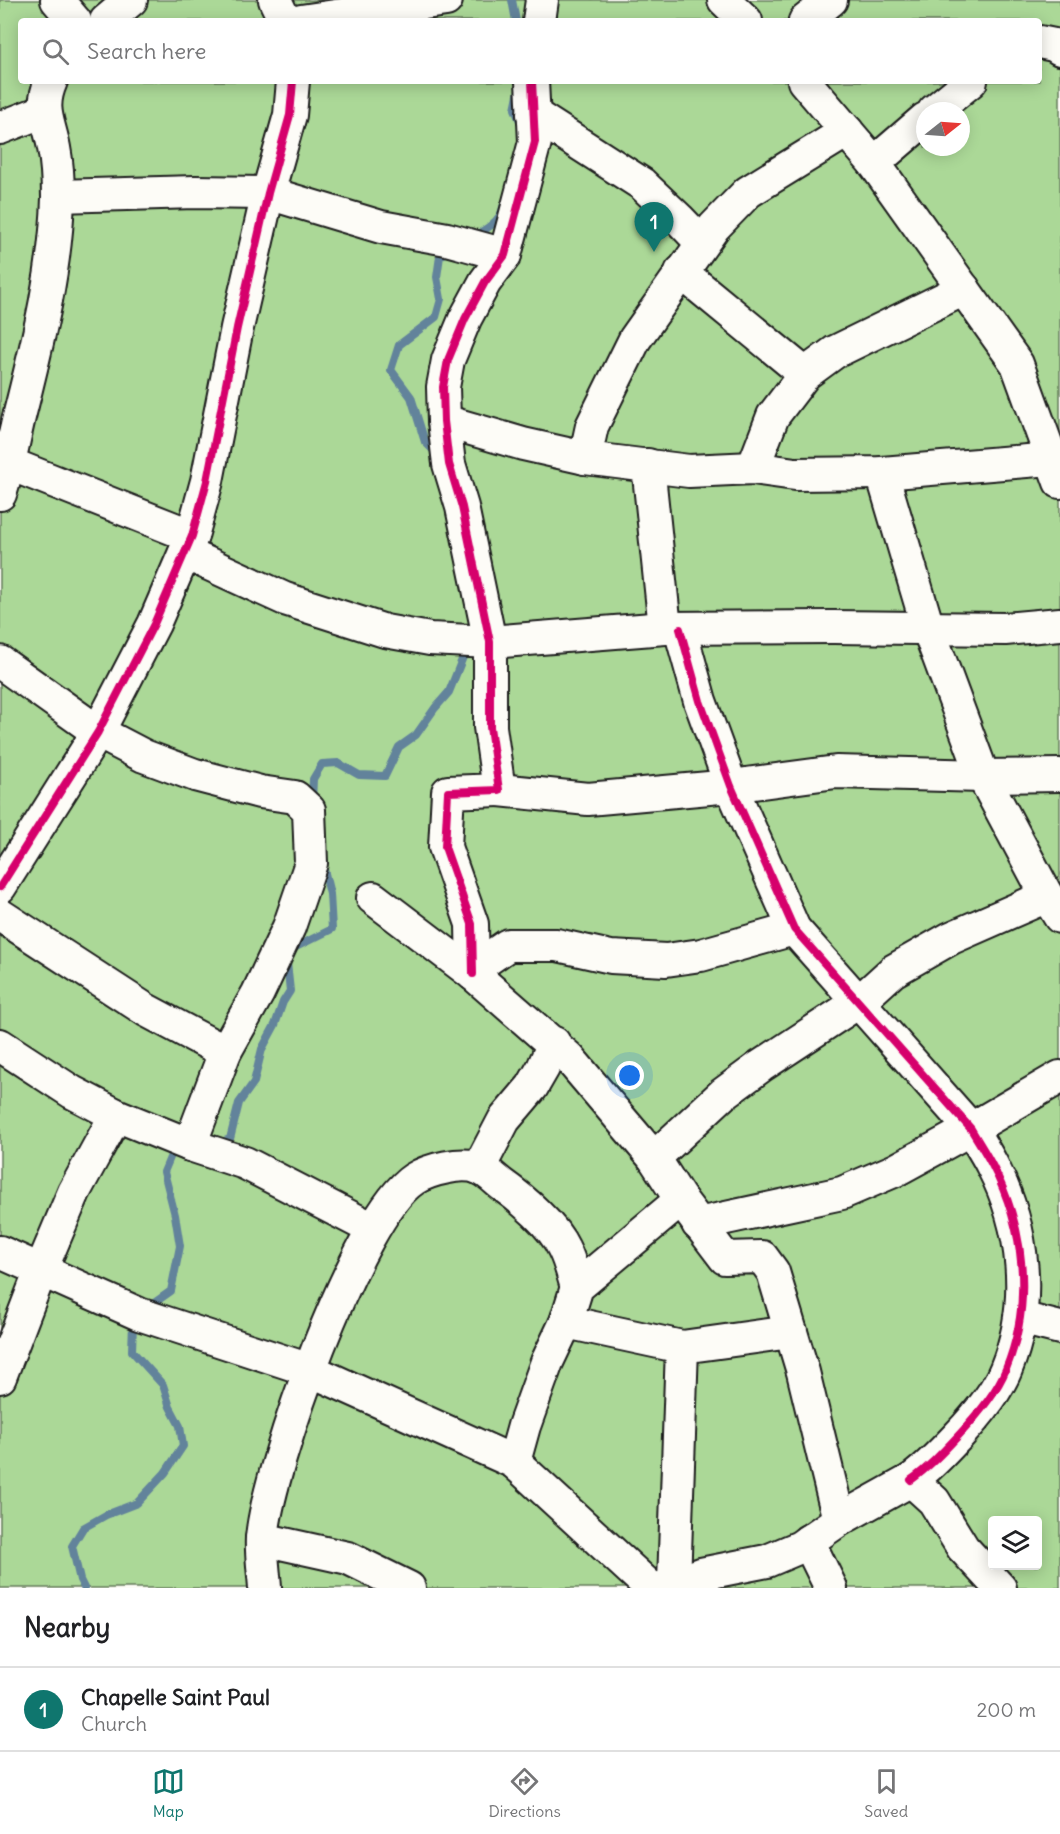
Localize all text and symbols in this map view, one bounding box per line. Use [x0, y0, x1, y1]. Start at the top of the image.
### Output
search box [18, 18, 1042, 84]
icon: search [39, 35, 72, 68]
text: Search here [87, 37, 206, 65]
north arrow [916, 102, 970, 156]
pin: 1 [634, 202, 674, 252]
your location [615, 1061, 644, 1090]
map controls [988, 1516, 1042, 1570]
button: layers [988, 1516, 1042, 1570]
text: Nearby [24, 1611, 110, 1644]
text: Chapelle Saint Paul [81, 1683, 270, 1711]
text: 1 [40, 1697, 47, 1722]
text: 200 m [976, 1697, 1036, 1722]
text: Church [81, 1711, 147, 1736]
tab: Map [152, 1765, 185, 1821]
tab: Directions [488, 1765, 561, 1821]
tab: Saved [864, 1765, 908, 1821]

